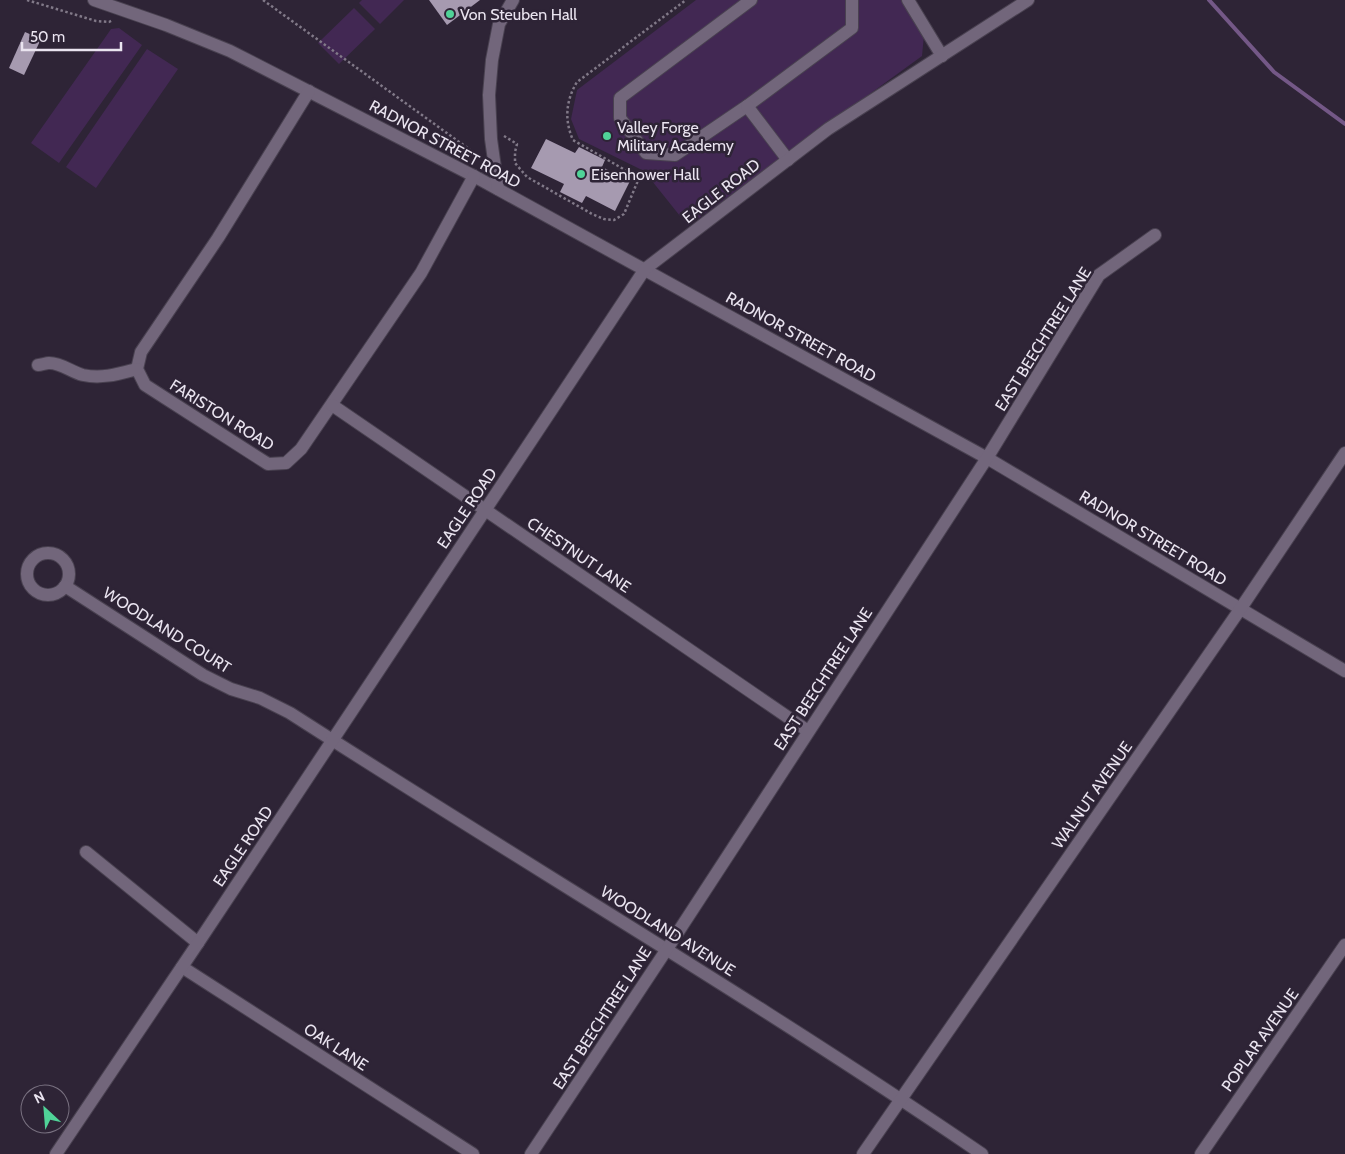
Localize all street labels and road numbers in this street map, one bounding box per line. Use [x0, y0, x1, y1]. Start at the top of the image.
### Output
street label: RADNOR STREET ROAD [366, 96, 524, 192]
street label: EAGLE ROAD [678, 155, 764, 227]
street label: EAST BEECHTREE LANE [991, 263, 1095, 414]
street label: RADNOR STREET ROAD [723, 288, 879, 386]
street label: FARISTON ROAD [166, 375, 278, 455]
street label: EAGLE ROAD [433, 464, 501, 552]
street label: RADNOR STREET ROAD [1076, 486, 1230, 590]
street label: CHESTNUT LANE [524, 513, 635, 597]
street label: WOODLAND COURT [100, 583, 235, 677]
street label: EAST BEECHTREE LANE [770, 604, 876, 754]
street label: WALNUT AVENUE [1048, 738, 1136, 852]
street label: EAGLE ROAD [209, 802, 277, 890]
street label: WOODLAND AVENUE [597, 882, 739, 980]
street label: EAST BEECHTREE LANE [549, 943, 655, 1093]
street label: POPLAR AVENUE [1217, 985, 1303, 1095]
street label: OAK LANE [300, 1019, 372, 1075]

